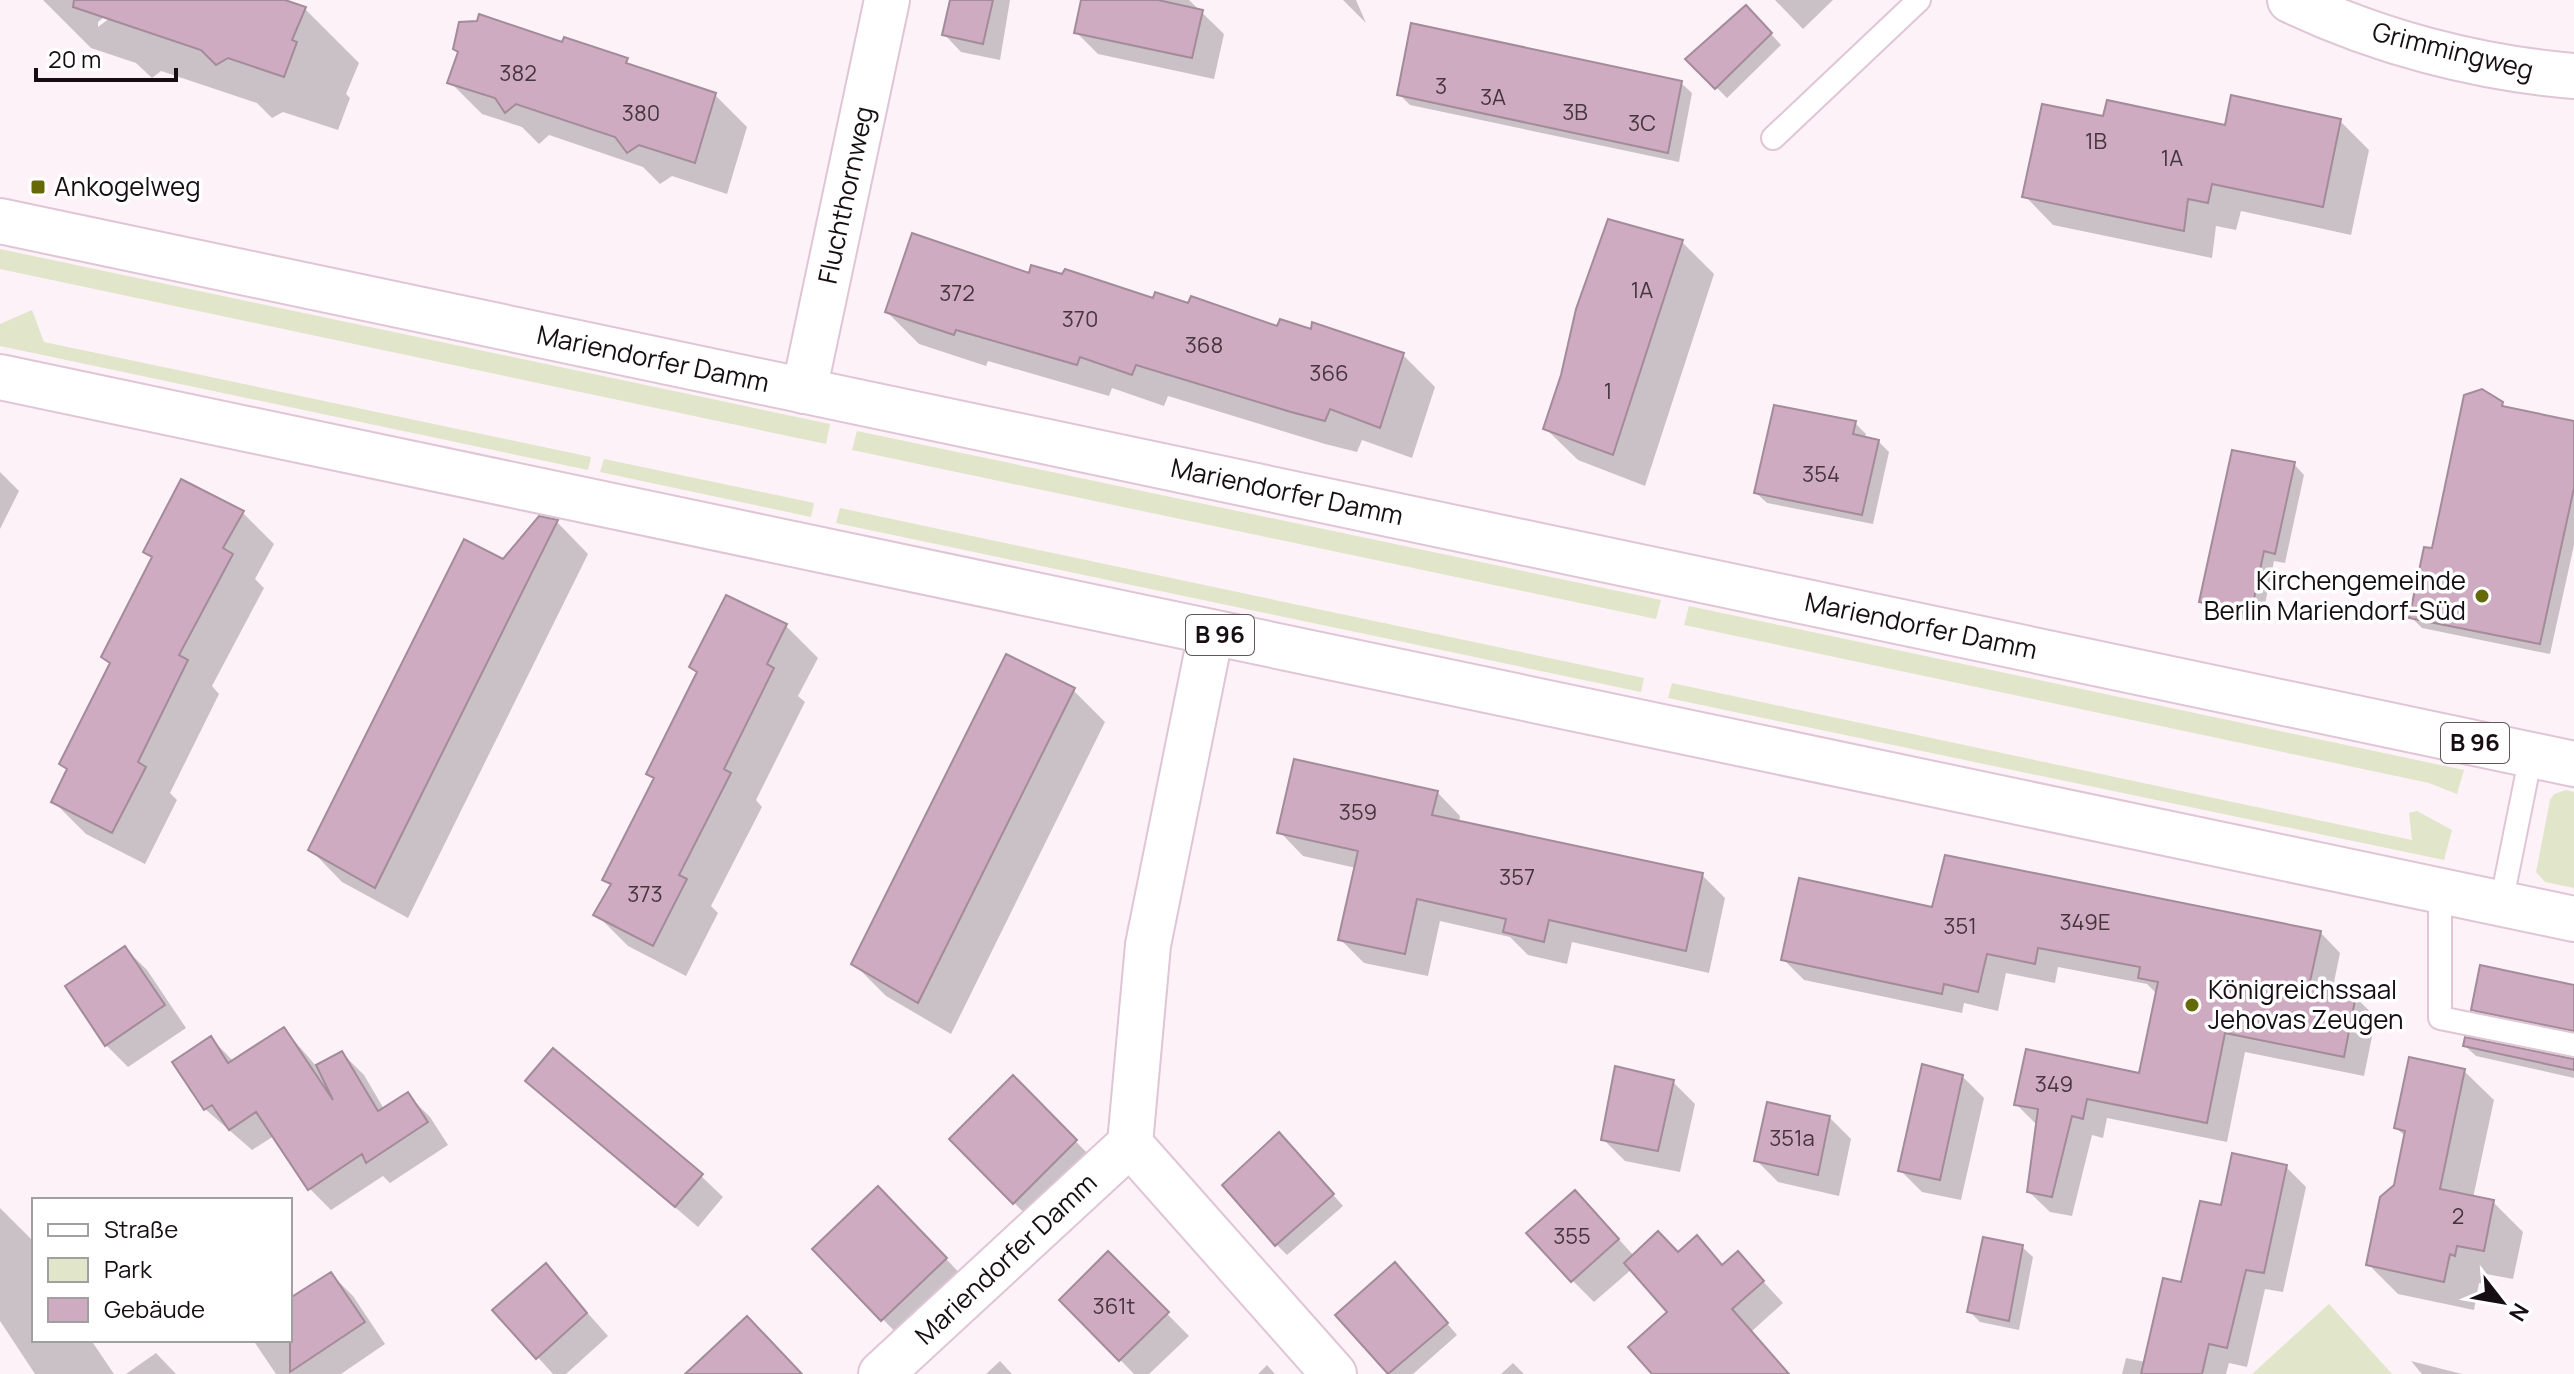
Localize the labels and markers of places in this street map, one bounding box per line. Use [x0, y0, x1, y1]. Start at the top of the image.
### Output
place label: Ankogelweg [54, 168, 201, 204]
marker: Ankogelweg [29, 178, 47, 196]
place label: Kirchengemeinde Berlin Mariendorf-Süd [2204, 562, 2466, 628]
marker: Kirchengemeinde Berlin Mariendorf-Süd [2473, 587, 2491, 605]
place label: Königreichssaal Jehovas Zeugen [2208, 971, 2404, 1037]
marker: Königreichssaal Jehovas Zeugen [2183, 996, 2201, 1014]

